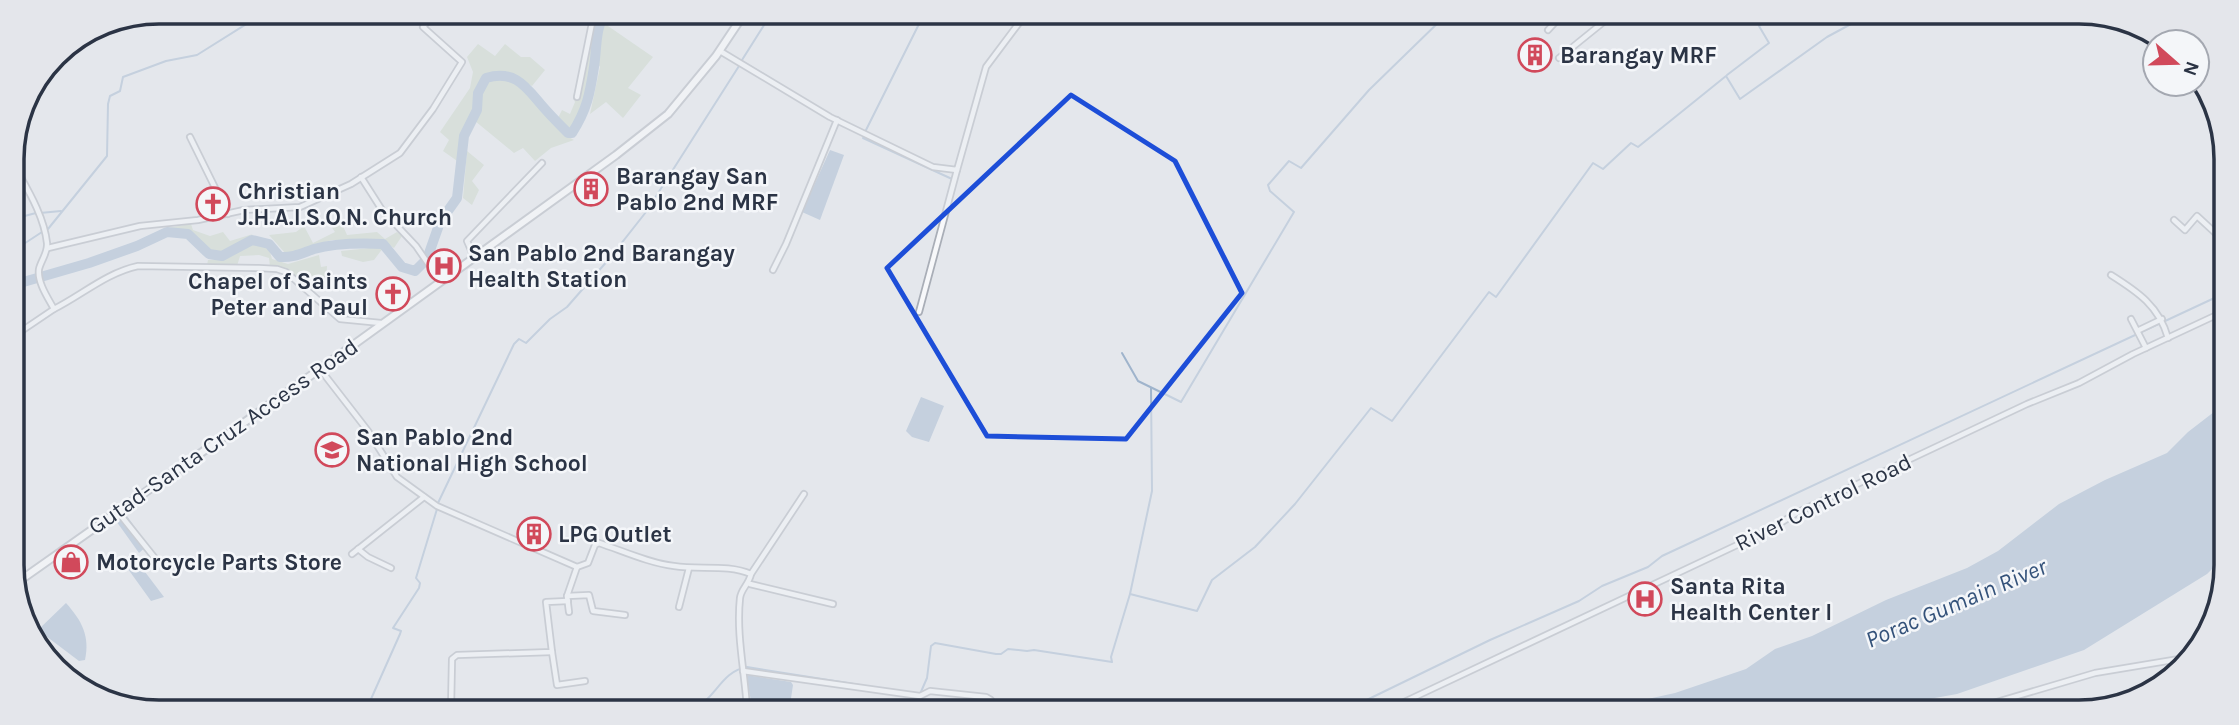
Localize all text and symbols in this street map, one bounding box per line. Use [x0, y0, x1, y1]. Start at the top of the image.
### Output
north arrow [2141, 28, 2211, 98]
building icon: Barangay MRF [1516, 36, 1554, 74]
place label: Barangay MRF [1560, 42, 1717, 69]
text: N [2178, 58, 2204, 79]
place label: Barangay San Pablo 2nd MRF [616, 163, 778, 216]
building icon: Barangay San Pablo 2nd MRF [572, 170, 610, 208]
place label: Christian J.H.A.I.S.O.N. Church [238, 178, 452, 231]
church icon: Christian J.H.A.I.S.O.N. Church [194, 185, 232, 223]
place label: San Pablo 2nd Barangay Health Station [468, 240, 735, 293]
hospital icon: San Pablo 2nd Barangay Health Station [425, 247, 463, 285]
place label: Chapel of Saints Peter and Paul [188, 268, 368, 321]
church icon: Chapel of Saints Peter and Paul [374, 275, 412, 313]
street label: Gutad-Santa Cruz Access Road [83, 333, 363, 540]
place label: San Pablo 2nd National High School [356, 424, 588, 477]
school or university icon: San Pablo 2nd National High School [313, 431, 351, 469]
street label: River Control Road [1731, 448, 1916, 557]
building icon: LPG Outlet [515, 515, 553, 553]
place label: LPG Outlet [558, 521, 672, 548]
shop icon: Motorcycle Parts Store [52, 543, 90, 581]
place label: Motorcycle Parts Store [96, 549, 342, 576]
water label: Porac Gumain River [1861, 552, 2052, 654]
place label: Santa Rita Health Center I [1670, 573, 1832, 626]
hospital icon: Santa Rita Health Center I [1626, 580, 1664, 618]

